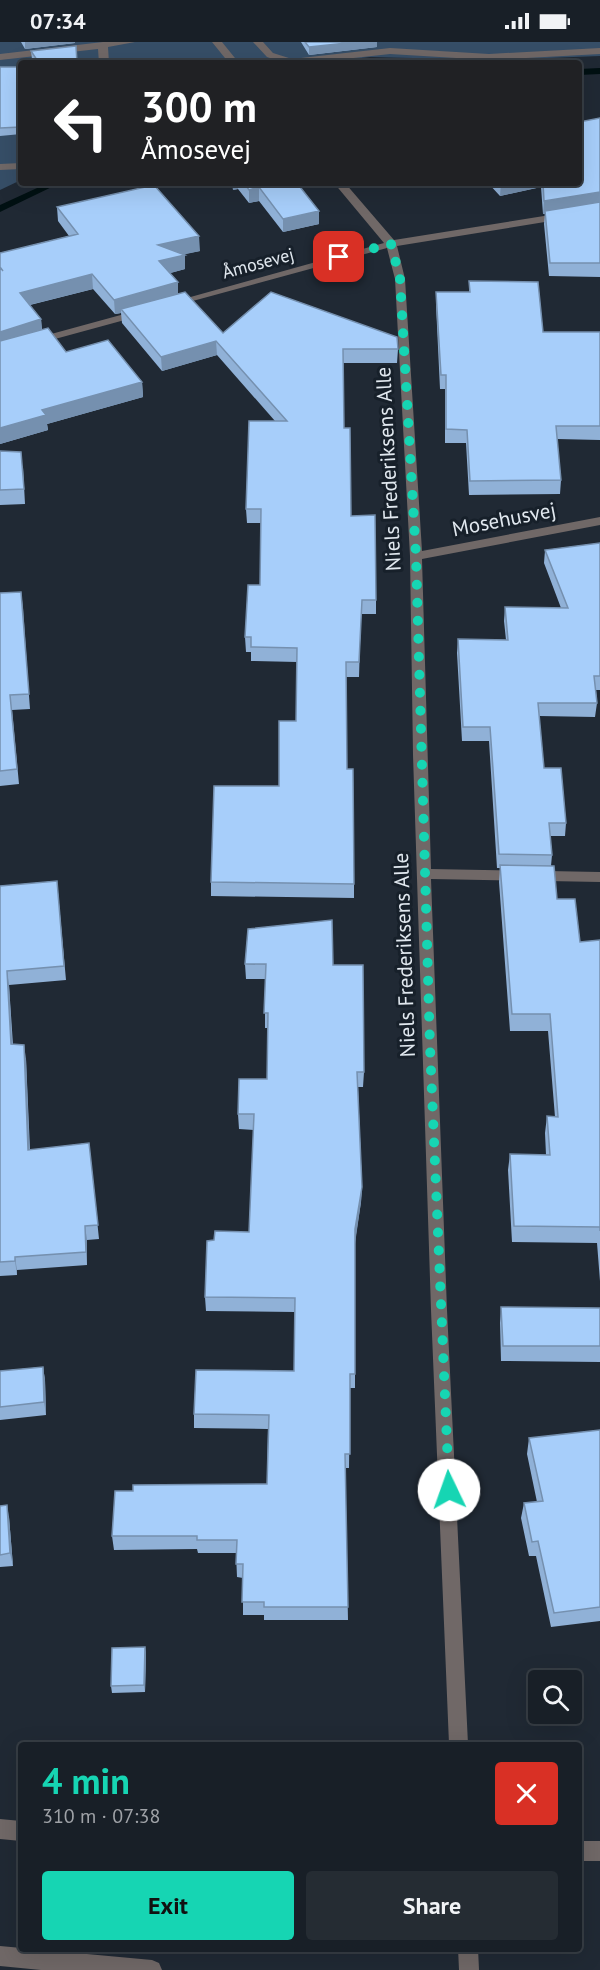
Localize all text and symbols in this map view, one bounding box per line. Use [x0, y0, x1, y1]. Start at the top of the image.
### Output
text: 07:34 [30, 7, 86, 35]
text: 300 m [141, 79, 257, 134]
icon: left [42, 84, 120, 162]
text: Åmosevej [141, 132, 251, 166]
pin [313, 231, 364, 282]
icon: arrive [322, 240, 355, 273]
street label: Åmosevej [219, 242, 297, 284]
street label: Niels Frederiksens Alle [369, 366, 407, 572]
street label: Mosehusvej [450, 496, 558, 542]
street label: Niels Frederiksens Alle [387, 852, 421, 1058]
position arrow [417, 1458, 481, 1522]
map controls [528, 1670, 582, 1724]
button: search [528, 1670, 582, 1724]
text: 4 min [42, 1757, 130, 1804]
button: close [495, 1762, 558, 1825]
text: 310 m · 07:38 [42, 1803, 160, 1829]
button: Exit [42, 1871, 294, 1940]
button: Share [306, 1871, 558, 1940]

